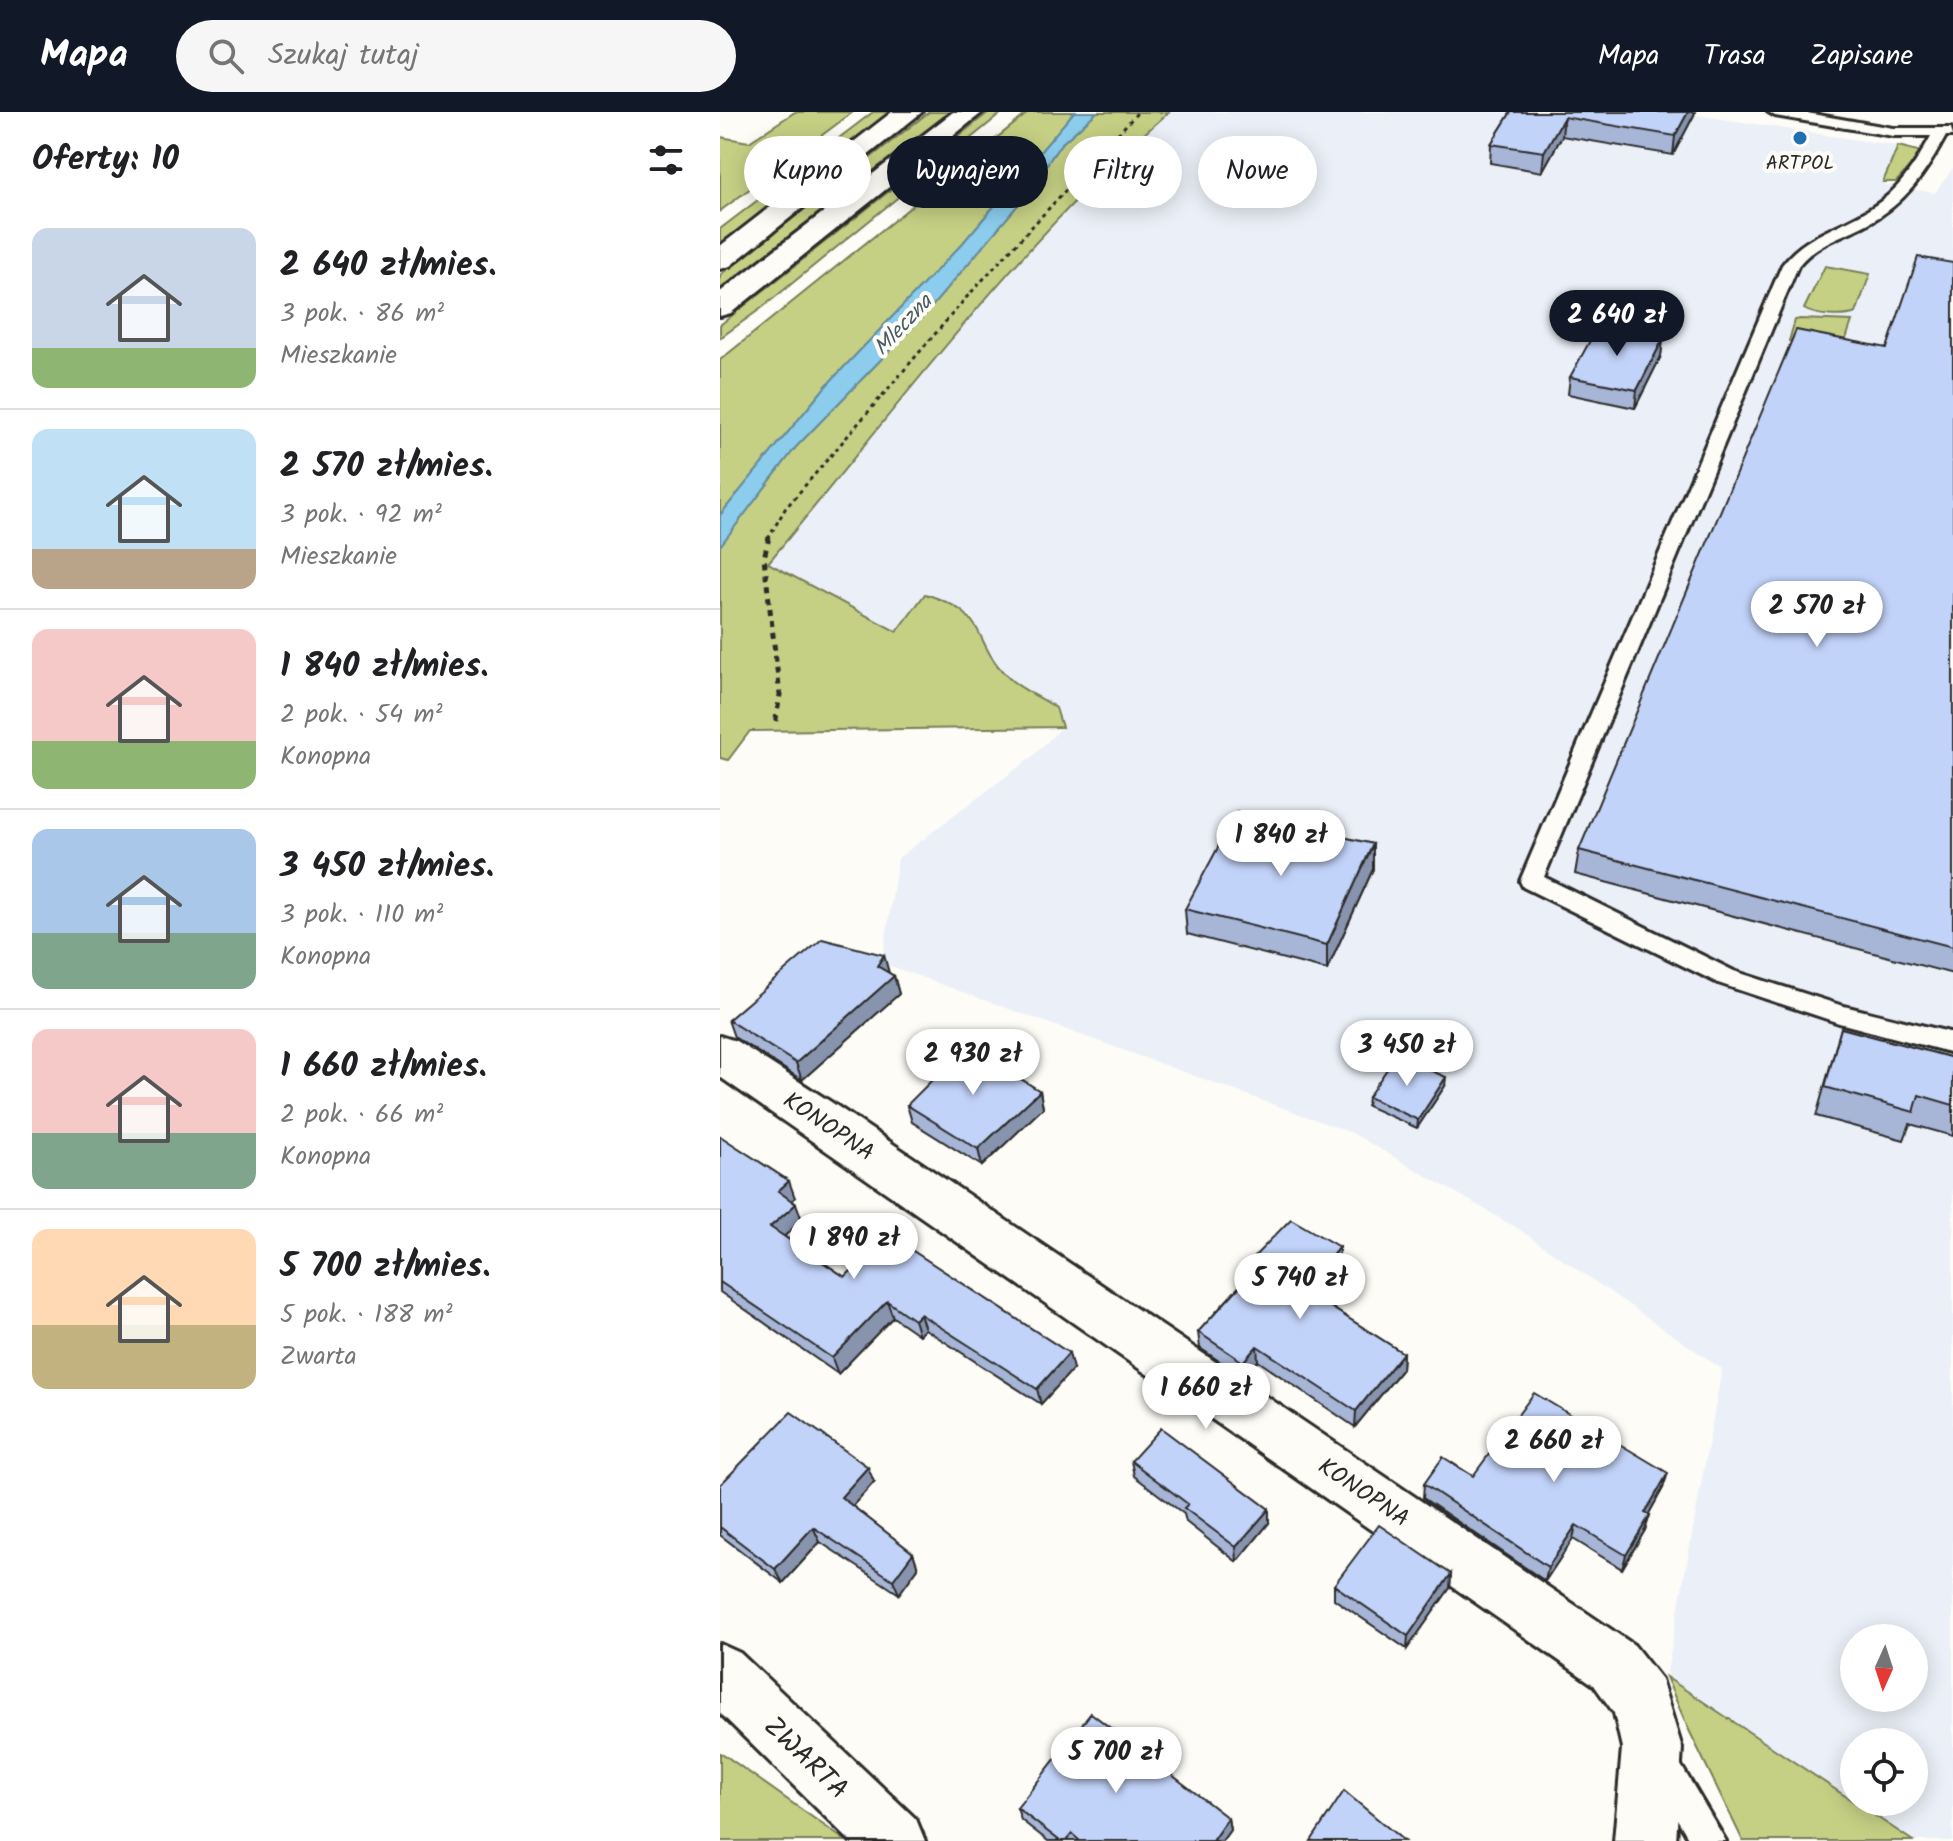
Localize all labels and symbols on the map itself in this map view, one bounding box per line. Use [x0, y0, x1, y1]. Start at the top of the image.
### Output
marker: ARTPOL [1791, 129, 1809, 147]
place label: ARTPOL [1766, 148, 1834, 180]
water label: Mleczna [866, 285, 943, 365]
pin: 2 640 zł [1534, 290, 1700, 358]
pin: 2 570 zł [1734, 581, 1900, 649]
pin: 1 840 zł [1198, 810, 1364, 878]
pin: 3 450 zł [1324, 1020, 1490, 1088]
pin: 2 930 zł [890, 1029, 1056, 1097]
street label: KONOPNA [774, 1082, 882, 1172]
pin: 1 890 zł [771, 1213, 937, 1281]
pin: 5 740 zł [1217, 1253, 1383, 1321]
pin: 1 660 zł [1123, 1363, 1289, 1431]
pin: 2 660 zł [1471, 1416, 1637, 1484]
street label: KONOPNA [1309, 1448, 1417, 1538]
north arrow [1840, 1624, 1928, 1712]
street label: ZWARTA [752, 1706, 859, 1811]
pin: 5 700 zł [1033, 1727, 1199, 1795]

